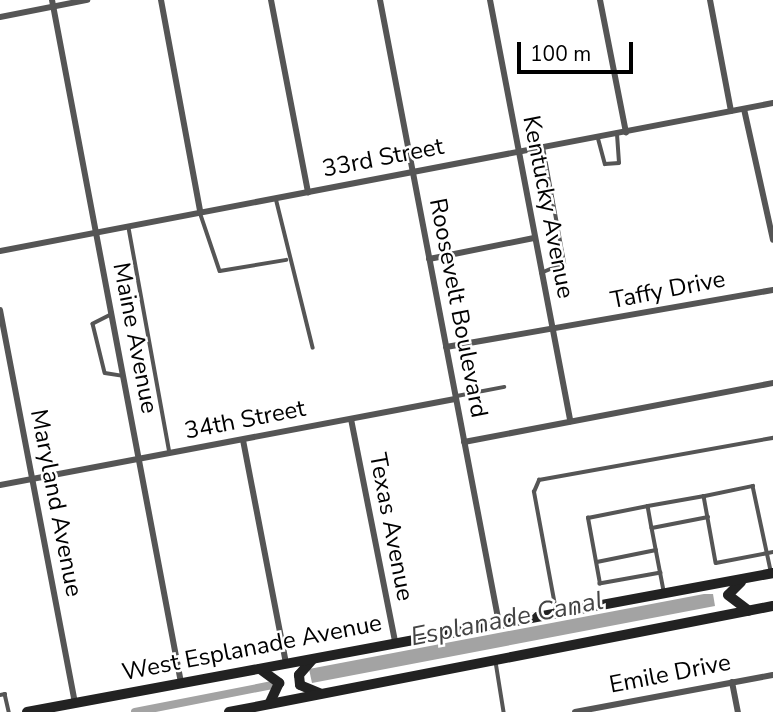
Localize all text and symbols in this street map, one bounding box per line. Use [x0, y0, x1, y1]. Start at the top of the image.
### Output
scale bar [521, 28, 636, 72]
text: 100 m [530, 40, 591, 68]
street label: Kentucky Avenue [516, 113, 580, 301]
street label: 33rd Street [320, 132, 446, 184]
street label: Roosevelt Boulevard [423, 196, 493, 420]
street label: Maine Avenue [106, 260, 164, 416]
street label: Taffy Drive [608, 265, 728, 315]
street label: 34th Street [182, 394, 308, 446]
street label: Maryland Avenue [24, 407, 88, 599]
street label: Texas Avenue [363, 451, 419, 603]
water label: Esplanade Canal [408, 585, 606, 653]
street label: West Esplanade Avenue [120, 609, 384, 687]
street label: Emile Drive [607, 648, 733, 700]

